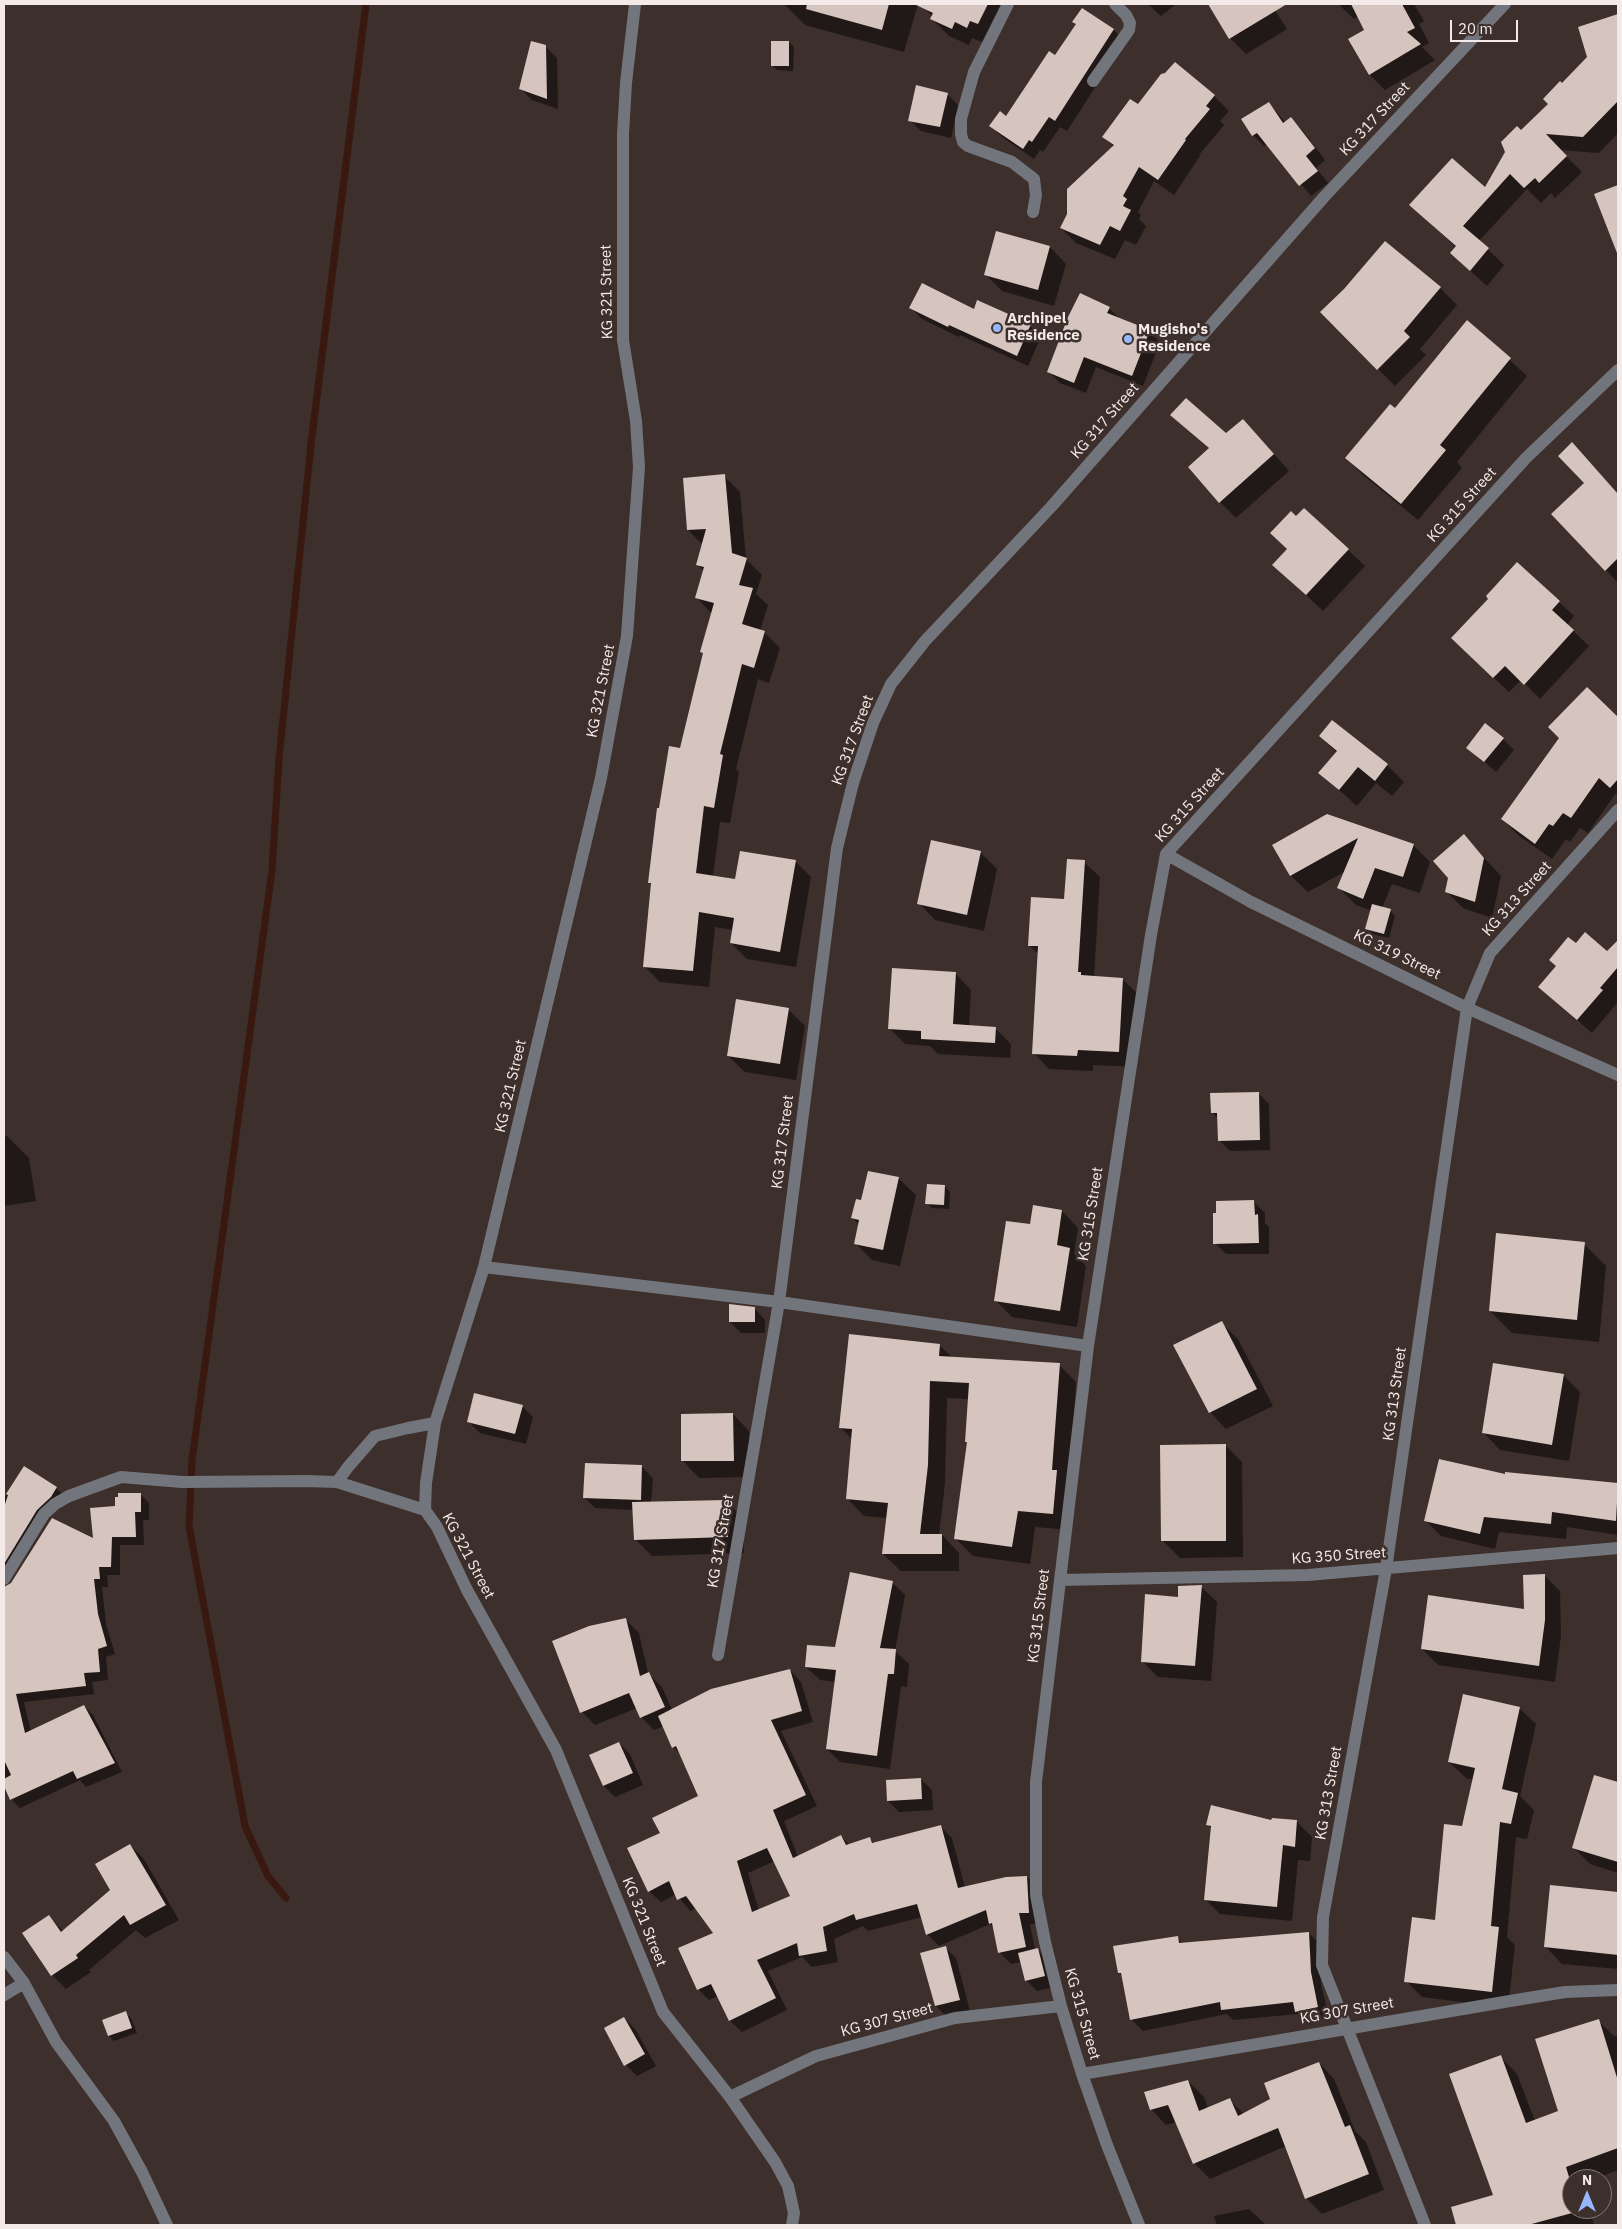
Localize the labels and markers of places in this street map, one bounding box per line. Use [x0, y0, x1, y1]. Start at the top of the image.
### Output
place label: Archipel Residence [1007, 310, 1080, 345]
place label: Mugisho's Residence [1138, 321, 1211, 356]
marker: Archipel Residence [991, 322, 1003, 334]
marker: Mugisho's Residence [1122, 333, 1134, 345]

